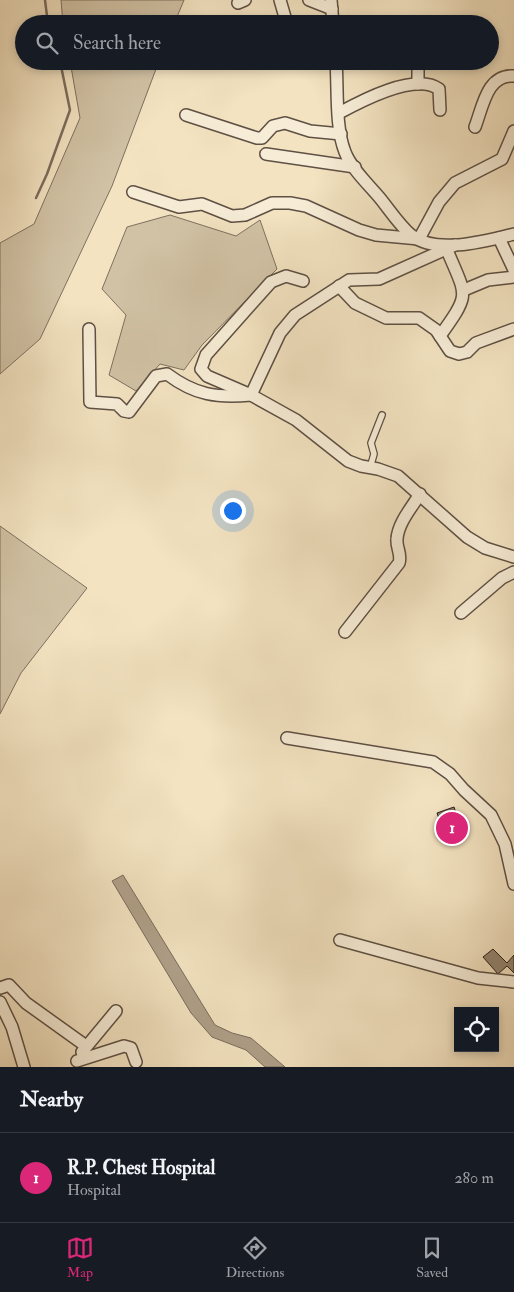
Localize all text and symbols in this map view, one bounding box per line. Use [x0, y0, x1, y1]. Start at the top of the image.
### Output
search box [15, 15, 499, 70]
icon: search [33, 29, 61, 57]
text: Search here [73, 31, 161, 55]
your location [220, 498, 246, 524]
pin: 1 [436, 809, 468, 847]
map controls [454, 1007, 499, 1052]
button: locate [454, 1007, 499, 1052]
text: Nearby [20, 1086, 83, 1113]
text: R.P. Chest Hospital [67, 1156, 215, 1180]
text: 1 [33, 1168, 39, 1188]
text: 280 m [454, 1168, 494, 1188]
text: Hospital [67, 1180, 121, 1200]
tab: Map [66, 1234, 94, 1281]
tab: Directions [226, 1234, 284, 1281]
tab: Saved [416, 1234, 448, 1281]

